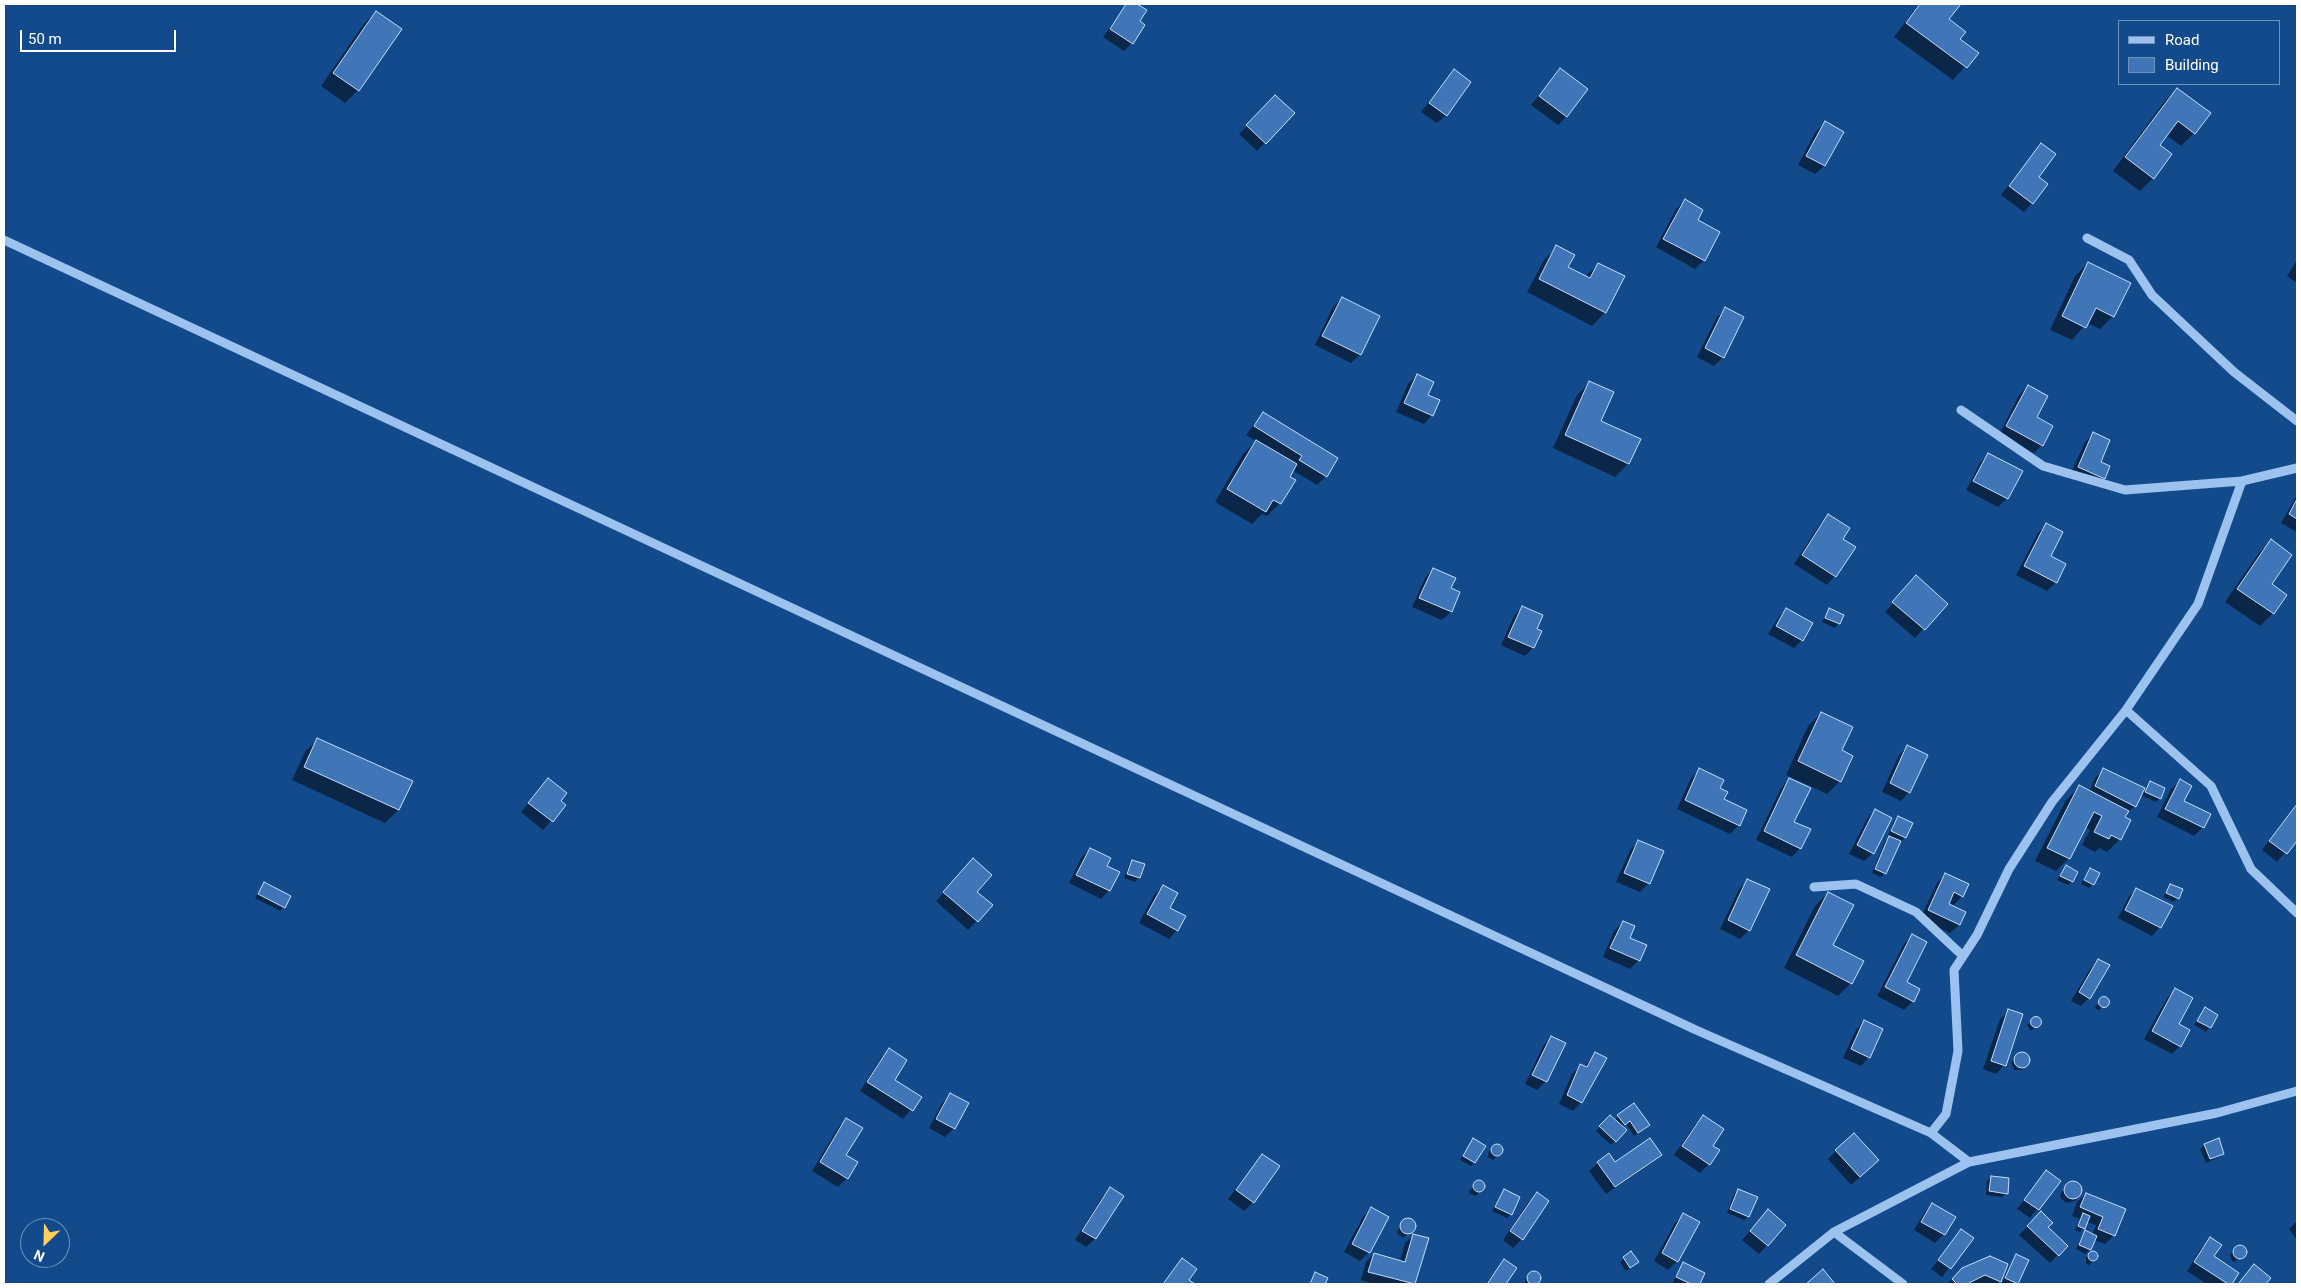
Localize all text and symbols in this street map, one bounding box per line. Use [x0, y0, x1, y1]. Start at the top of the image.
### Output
scale bar [22, 20, 179, 52]
legend [2118, 20, 2281, 85]
text: 50 m [28, 30, 62, 48]
text: Road [2165, 31, 2199, 49]
text: Building [2165, 56, 2219, 74]
north arrow [20, 1218, 70, 1268]
text: N [32, 1246, 47, 1265]

